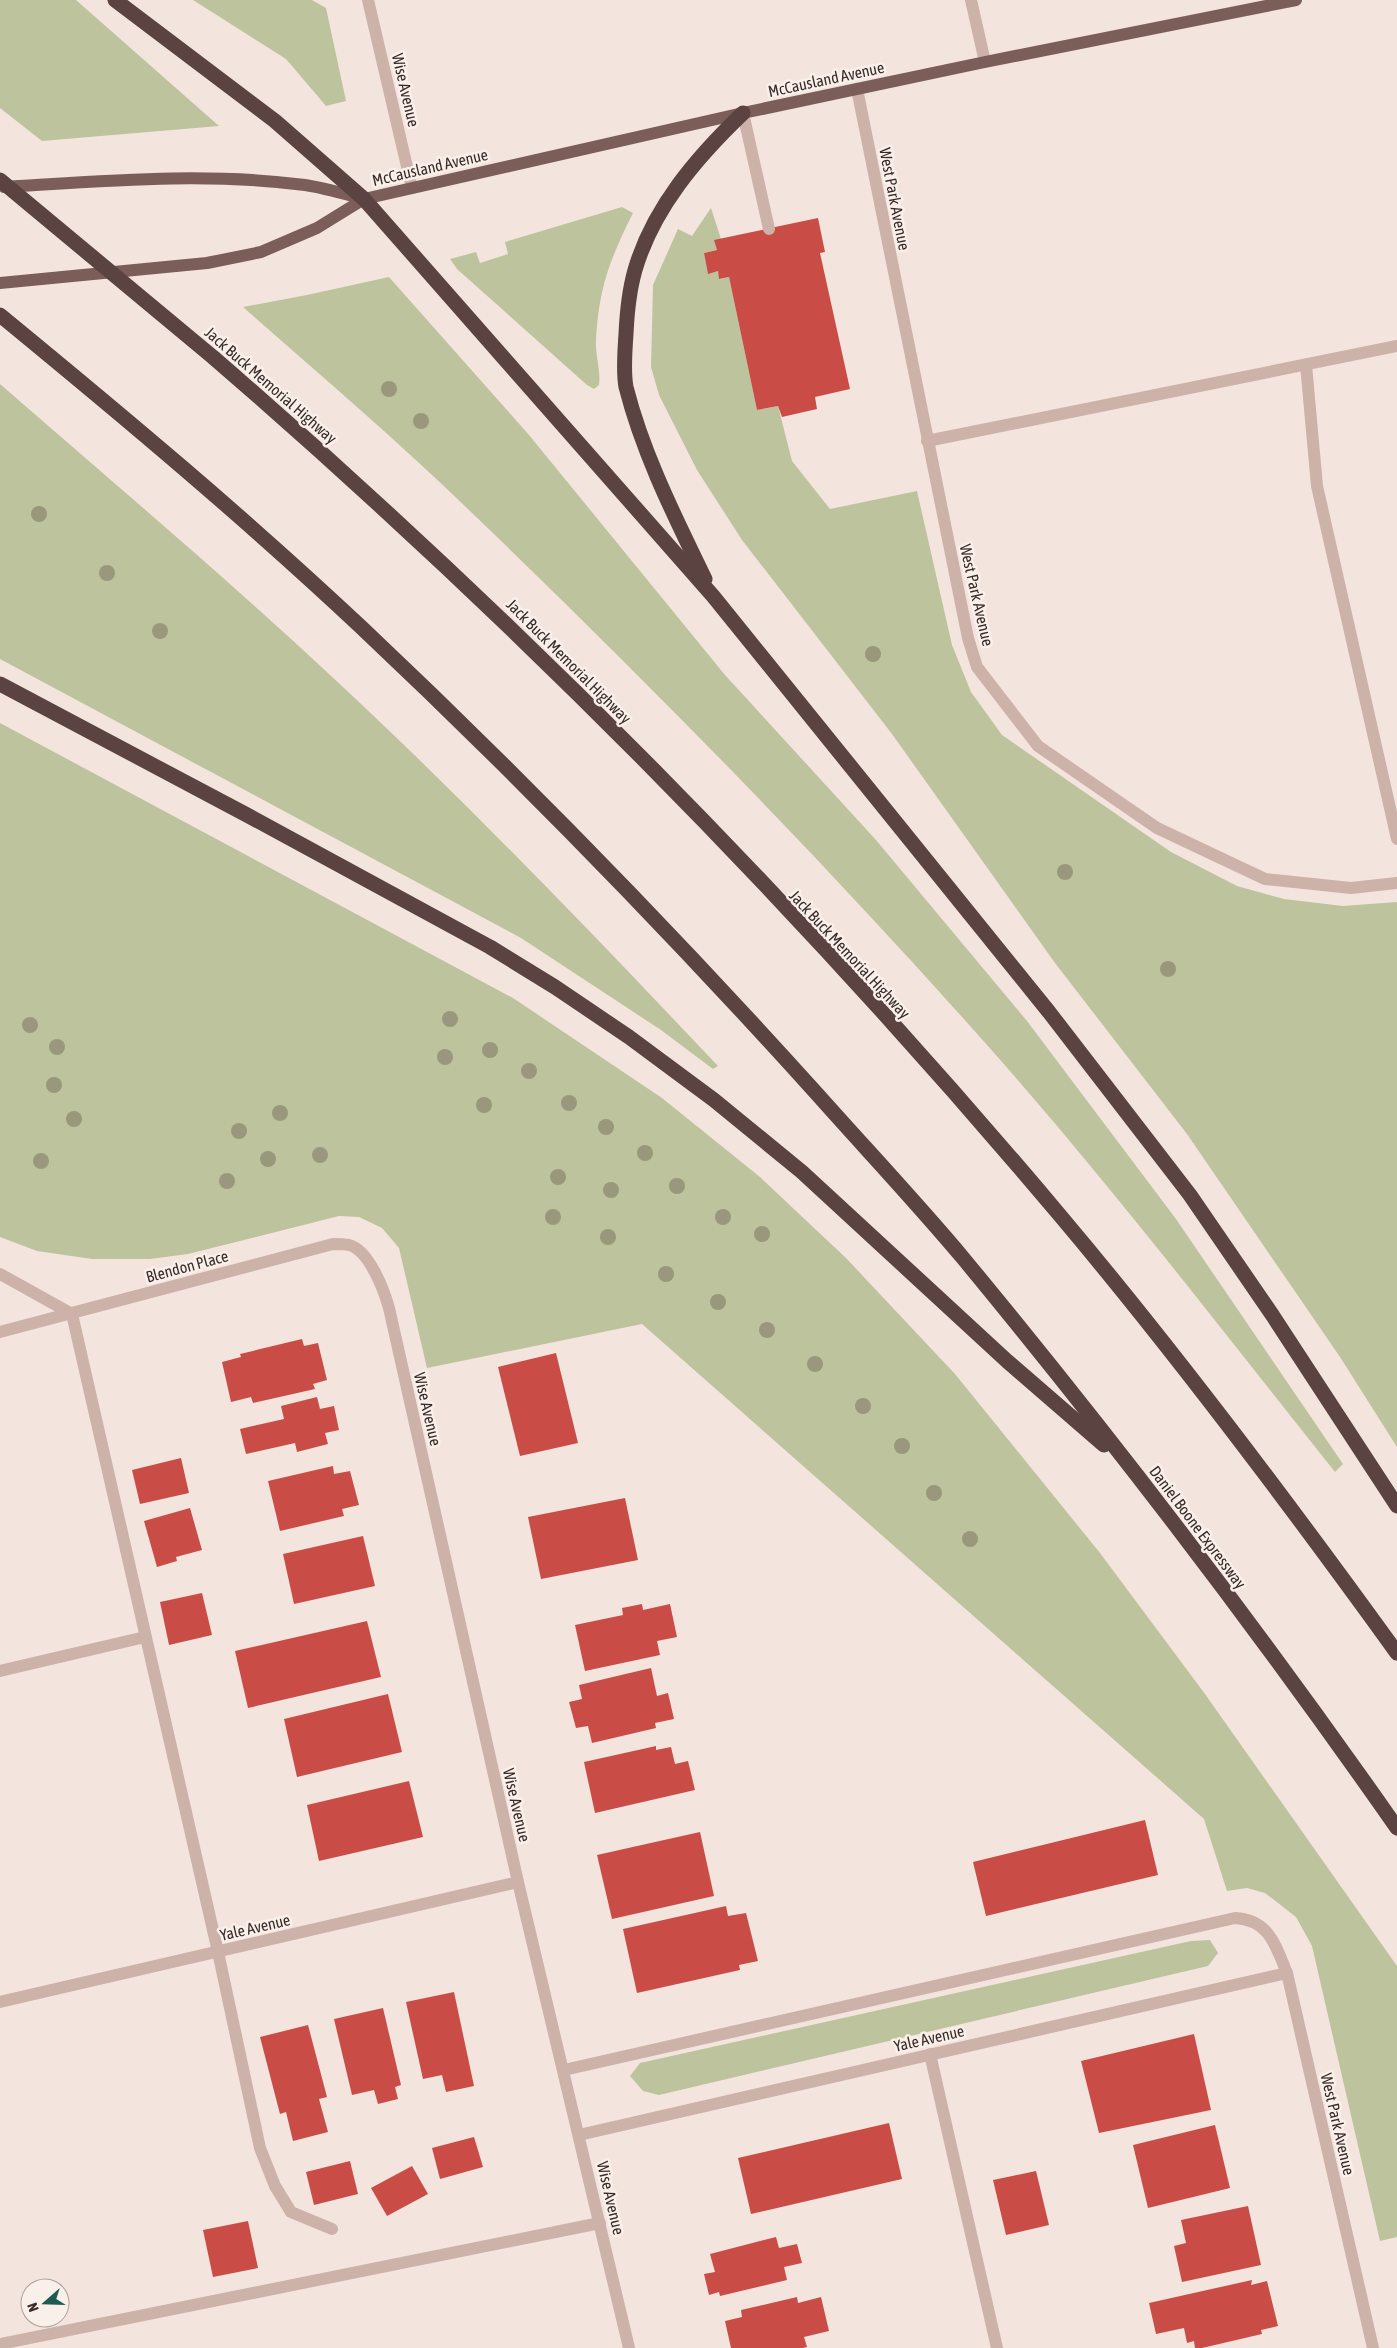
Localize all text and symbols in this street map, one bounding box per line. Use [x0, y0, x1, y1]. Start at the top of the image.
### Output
street label: Wise Avenue [389, 52, 423, 128]
street label: McCausland Avenue [766, 58, 886, 100]
street label: McCausland Avenue [370, 145, 490, 189]
street label: West Park Avenue [876, 146, 914, 252]
street label: Jack Buck Memorial Highway [201, 323, 341, 448]
street label: West Park Avenue [957, 542, 997, 648]
street label: Jack Buck Memorial Highway [502, 595, 635, 728]
street label: Jack Buck Memorial Highway [785, 886, 914, 1023]
street label: Blendon Place [144, 1246, 230, 1286]
street label: Wise Avenue [411, 1371, 445, 1447]
street label: Daniel Boone Expressway [1145, 1462, 1250, 1593]
street label: Wise Avenue [500, 1767, 534, 1843]
street label: Yale Avenue [218, 1910, 292, 1944]
street label: Yale Avenue [892, 2021, 966, 2055]
street label: West Park Avenue [1318, 2071, 1358, 2177]
street label: Wise Avenue [594, 2160, 628, 2236]
north arrow [20, 2278, 70, 2328]
text: N [24, 2301, 42, 2314]

